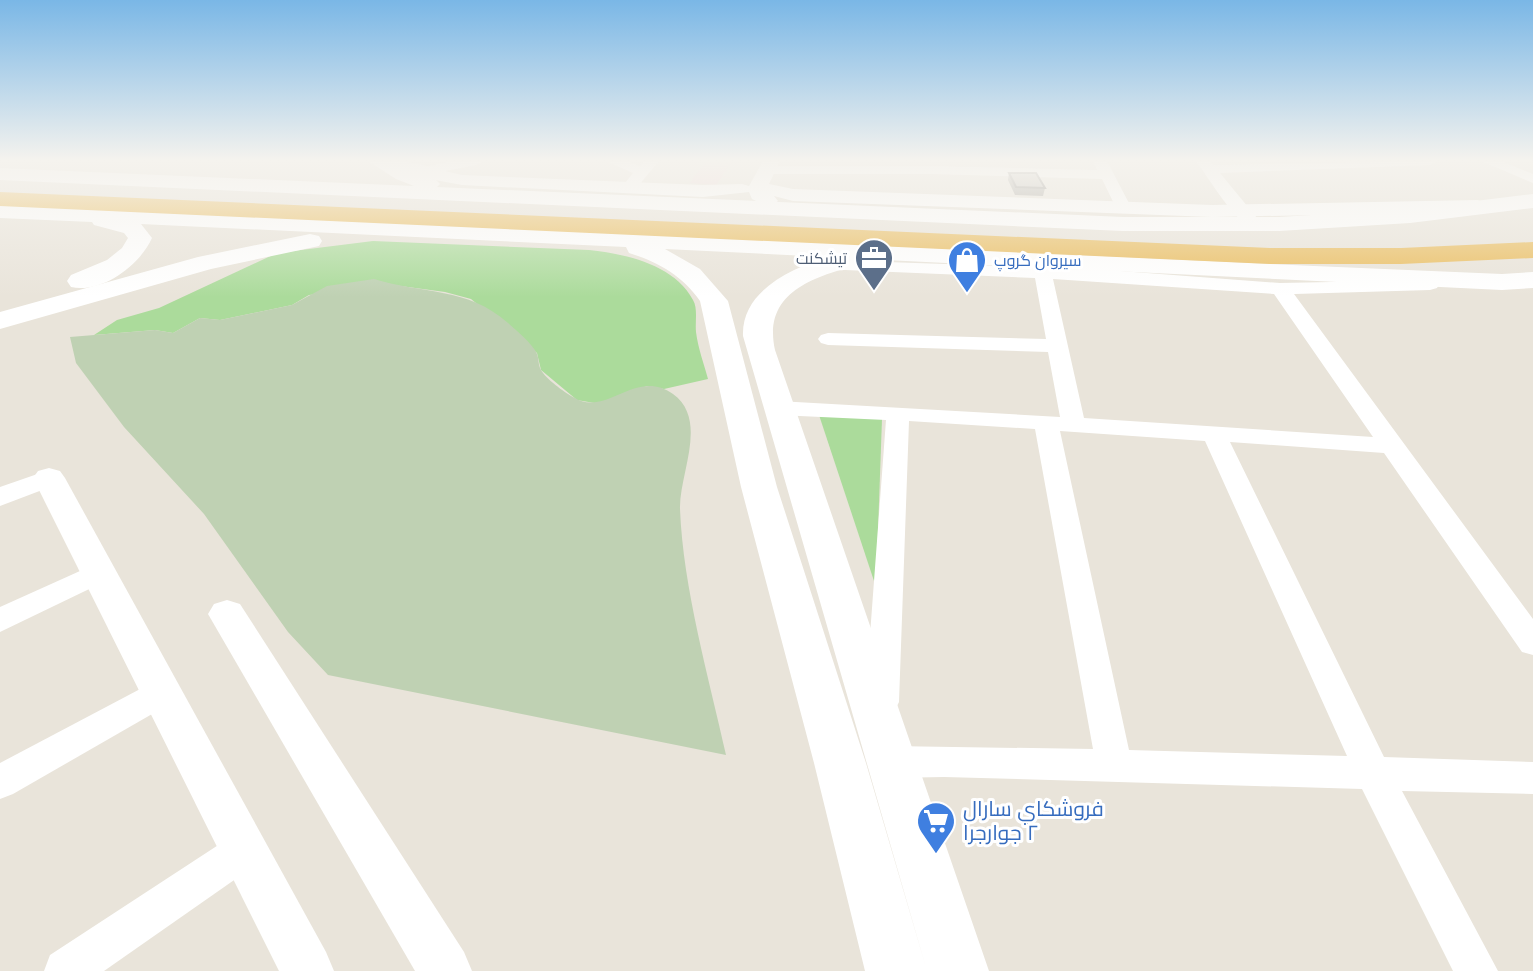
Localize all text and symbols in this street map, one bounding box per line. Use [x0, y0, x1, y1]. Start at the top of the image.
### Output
office icon: تيشكنت [853, 237, 895, 292]
shop icon: سیروان گروپ [946, 239, 988, 294]
place label: تيشكنت [796, 249, 848, 269]
place label: سیروان گروپ [994, 251, 1082, 272]
place label: فروشكاي سارال ٢ جوارجرا [963, 797, 1104, 846]
supermarket icon: فروشكاي سارال ٢ جوارجرا [915, 800, 957, 855]

